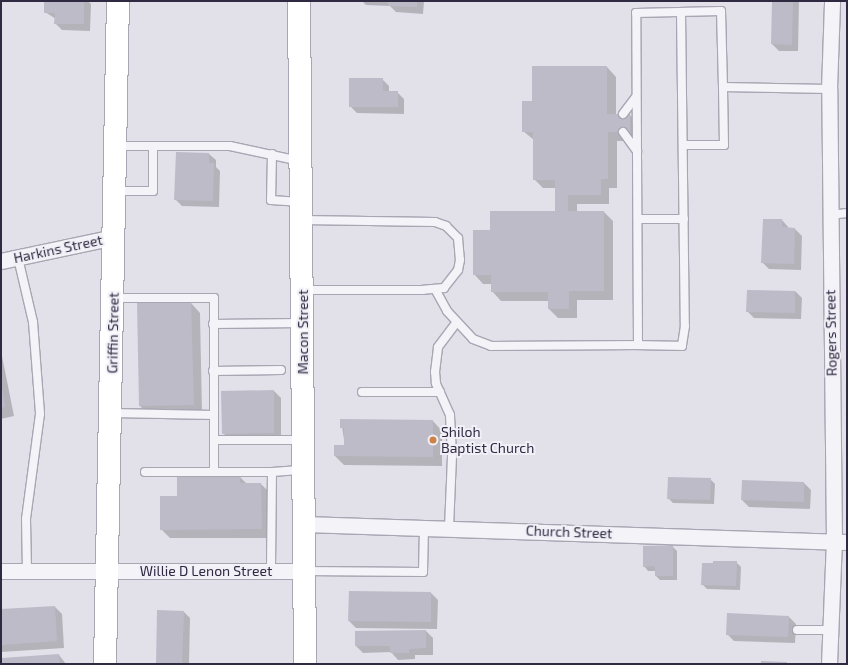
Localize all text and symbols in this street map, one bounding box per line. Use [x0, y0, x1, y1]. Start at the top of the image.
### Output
street label: Harkins Street [12, 231, 104, 267]
street label: Macon Street [295, 290, 311, 374]
street label: Rogers Street [822, 290, 840, 376]
street label: Griffin Street [104, 292, 122, 374]
place label: Shiloh Baptist Church [441, 424, 534, 456]
marker: Shiloh Baptist Church [428, 435, 438, 445]
street label: Church Street [525, 522, 613, 542]
street label: Willie D Lenon Street [140, 563, 272, 579]

